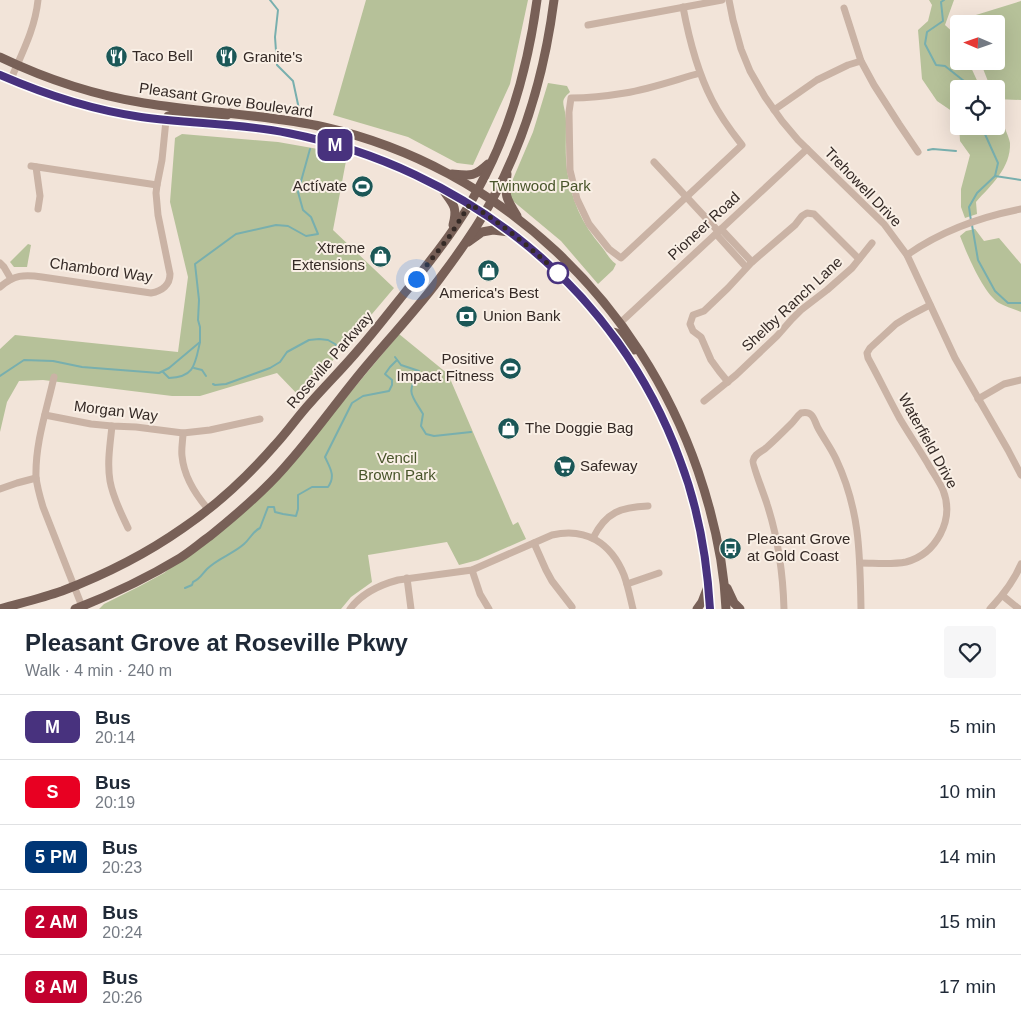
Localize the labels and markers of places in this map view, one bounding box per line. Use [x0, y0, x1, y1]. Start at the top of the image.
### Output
restaurant icon: Taco Bell [104, 44, 128, 68]
restaurant icon: Granite's [215, 45, 239, 69]
place label: Taco Bell [132, 47, 193, 64]
place label: Granite's [243, 48, 303, 65]
sports icon: Actívate [351, 174, 375, 198]
place label: Actívate [293, 177, 347, 194]
place label: Xtreme Extensions [292, 239, 365, 273]
shop icon: Xtreme Extensions [369, 245, 393, 269]
shop icon: America's Best [477, 258, 501, 282]
unlabelled marker [547, 262, 569, 284]
place label: America's Best [439, 284, 540, 301]
bank icon: Union Bank [455, 304, 479, 328]
place label: Union Bank [483, 307, 561, 324]
place label: Positive Impact Fitness [396, 350, 494, 384]
sports icon: Positive Impact Fitness [498, 356, 522, 380]
shop icon: The Doggie Bag [497, 416, 521, 440]
place label: The Doggie Bag [525, 419, 633, 436]
supermarket icon: Safeway [552, 454, 576, 478]
place label: Safeway [580, 457, 638, 474]
place label: Pleasant Grove at Gold Coast [747, 530, 850, 564]
bus stop icon: Pleasant Grove at Gold Coast [719, 536, 743, 560]

